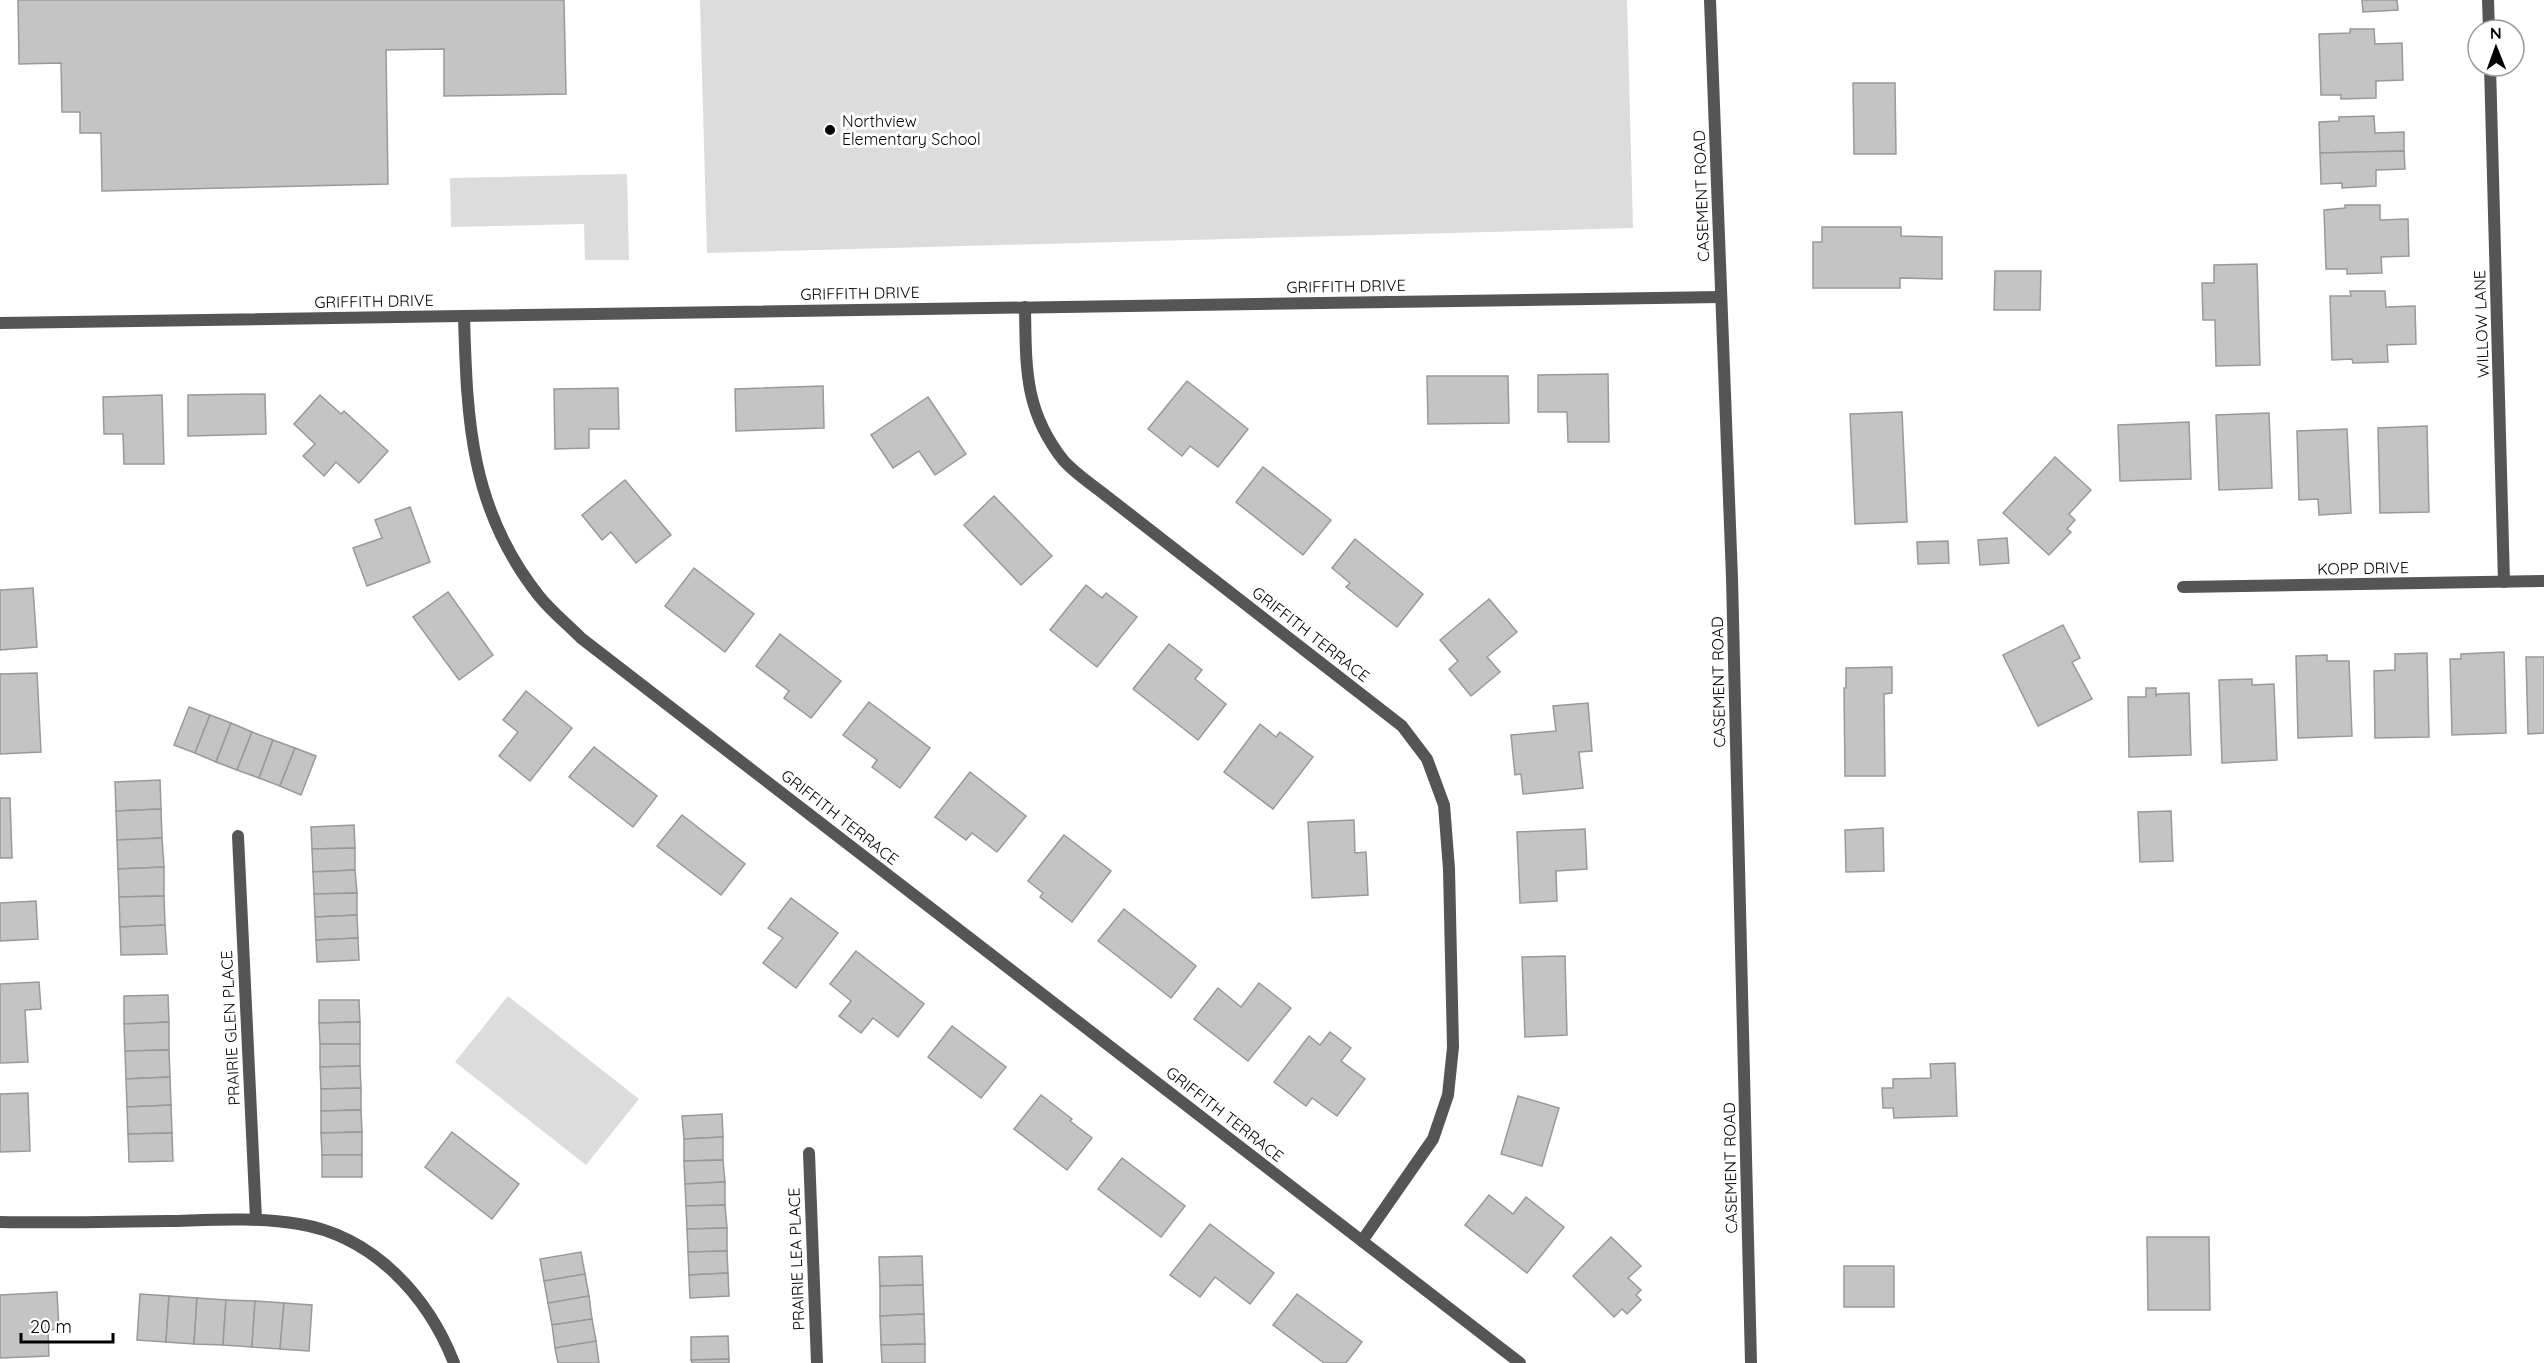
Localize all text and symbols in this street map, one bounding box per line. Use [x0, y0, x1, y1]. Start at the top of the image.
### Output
north arrow [2466, 18, 2526, 78]
text: N [2490, 23, 2502, 43]
place label: Northview Elementary School [842, 111, 981, 149]
marker: Northview Elementary School [823, 123, 837, 137]
street label: CASEMENT ROAD [1689, 130, 1713, 262]
street label: WILLOW LANE [2469, 270, 2493, 378]
street label: GRIFFITH DRIVE [1286, 275, 1406, 297]
street label: GRIFFITH DRIVE [800, 282, 920, 304]
street label: GRIFFITH DRIVE [314, 290, 434, 312]
street label: KOPP DRIVE [2317, 557, 2409, 579]
street label: GRIFFITH TERRACE [1248, 582, 1374, 686]
street label: CASEMENT ROAD [1707, 616, 1729, 748]
street label: GRIFFITH TERRACE [777, 765, 903, 869]
street label: PRAIRIE GLEN PLACE [216, 950, 244, 1106]
street label: GRIFFITH TERRACE [1162, 1062, 1288, 1166]
street label: CASEMENT ROAD [1719, 1102, 1741, 1234]
street label: PRAIRIE LEA PLACE [784, 1187, 808, 1331]
scale bar [21, 1306, 112, 1344]
text: 20 m [30, 1315, 72, 1338]

